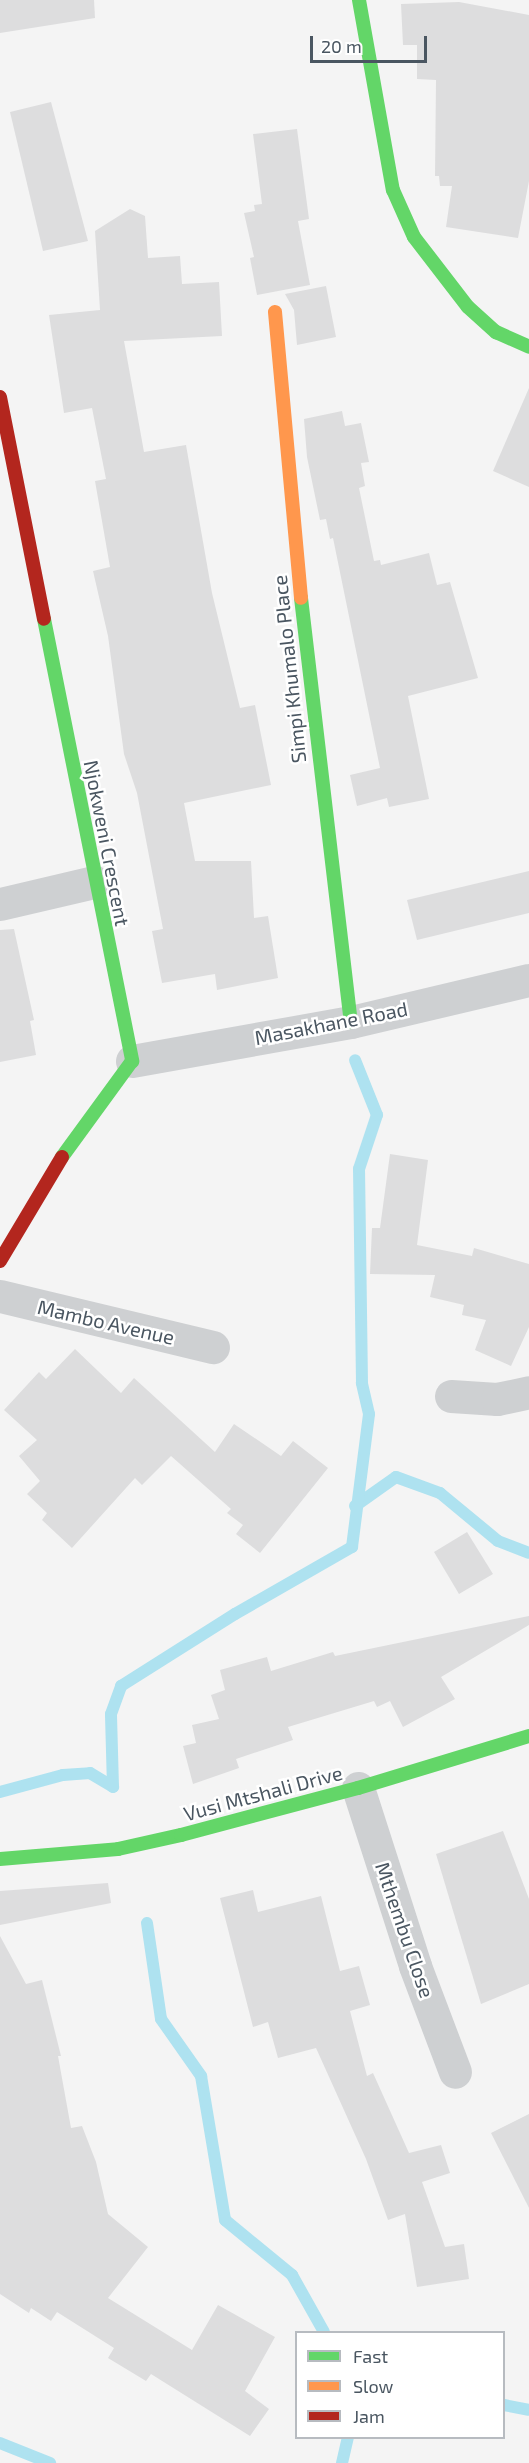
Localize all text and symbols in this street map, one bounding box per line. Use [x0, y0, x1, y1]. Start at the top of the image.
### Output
scale bar [313, 24, 430, 62]
text: 20 m [321, 35, 362, 57]
street label: Simpi Khumalo Place [267, 574, 311, 764]
street label: Njokweni Crescent [79, 758, 135, 928]
street label: Masakhane Road [252, 996, 410, 1050]
street label: Mambo Avenue [35, 1295, 177, 1349]
street label: Vusi Mtshali Drive [181, 1760, 345, 1826]
street label: Mthembu Close [371, 1859, 439, 2001]
legend [295, 2331, 505, 2439]
text: Fast [353, 2345, 388, 2367]
text: Slow [353, 2375, 393, 2397]
text: Jam [353, 2405, 385, 2427]

